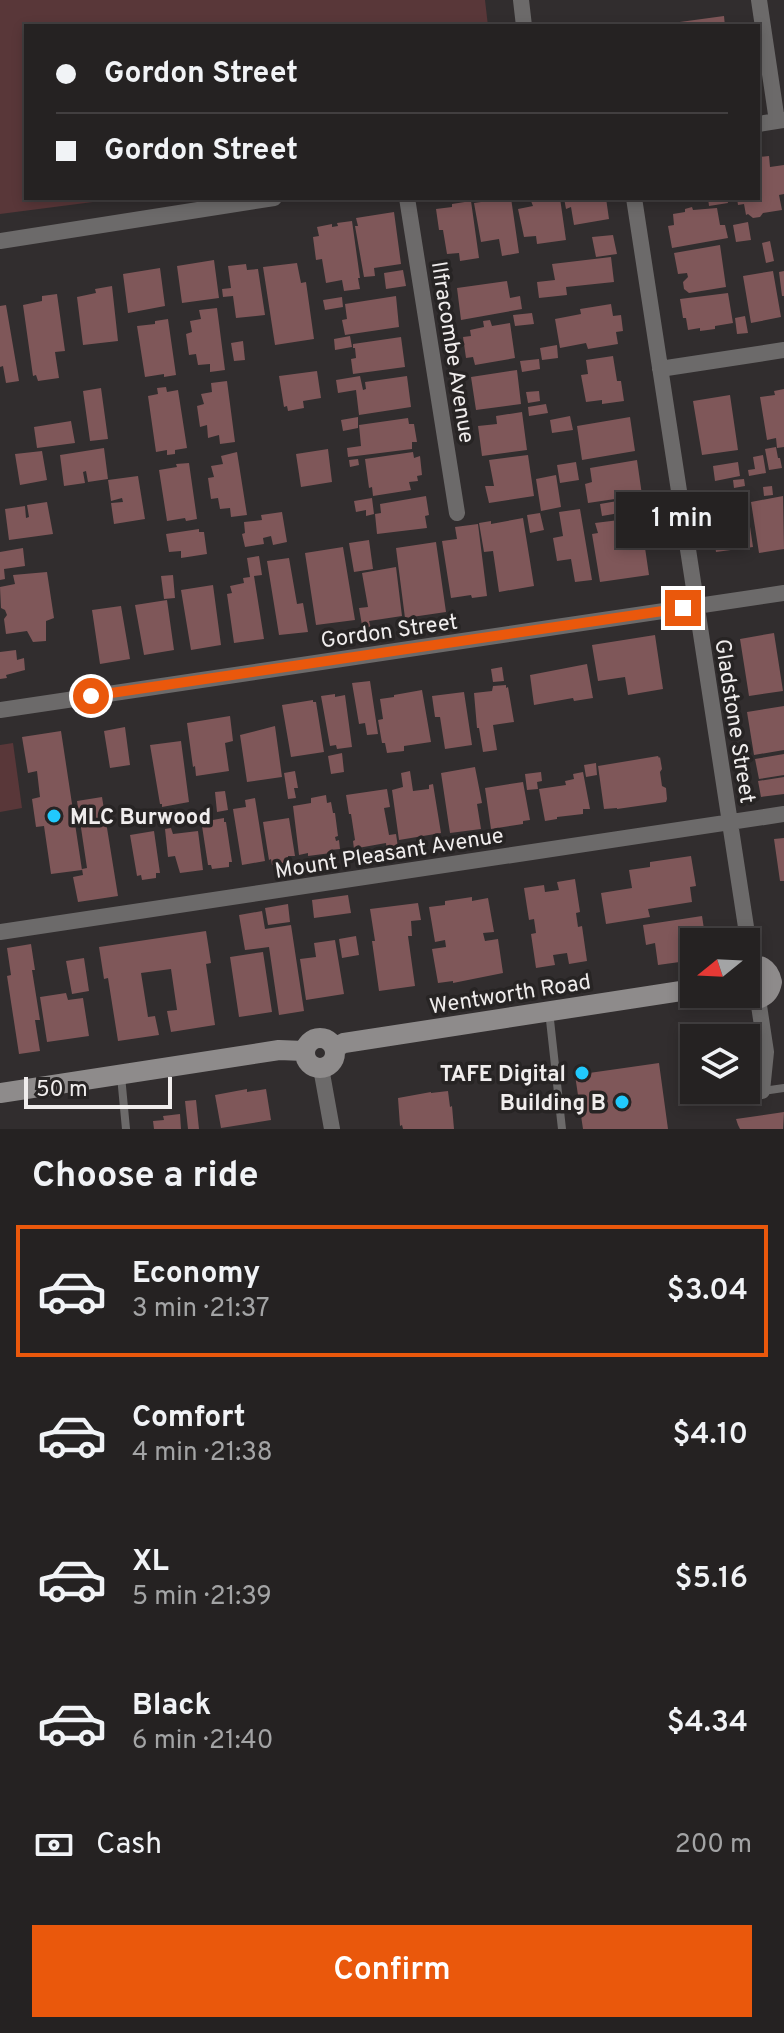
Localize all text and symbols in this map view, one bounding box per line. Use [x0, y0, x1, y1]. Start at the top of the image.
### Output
text: Gordon Street [104, 56, 298, 93]
text: Gordon Street [104, 133, 298, 170]
street label: Ilfracombe Avenue [424, 260, 479, 445]
callout: 1 min [617, 492, 749, 548]
text: 1 min [651, 503, 713, 536]
route end [665, 590, 701, 626]
street label: Gordon Street [319, 610, 460, 655]
street label: Gladstone Street [707, 637, 760, 805]
route start [73, 678, 109, 714]
place label: MLC Burwood [70, 805, 211, 832]
marker: MLC Burwood [45, 807, 63, 825]
street label: Mount Pleasant Avenue [273, 823, 506, 886]
north arrow [680, 928, 760, 1008]
map controls [680, 928, 760, 1104]
street label: Wentworth Road [428, 969, 593, 1022]
button: layers [680, 1024, 760, 1104]
place label: TAFE Digital [440, 1062, 566, 1089]
marker: TAFE Digital [573, 1064, 591, 1082]
scale bar [24, 1073, 172, 1109]
text: 50 m [36, 1077, 88, 1104]
place label: Building B [500, 1091, 606, 1118]
marker: Building B [613, 1093, 631, 1111]
text: Choose a ride [32, 1154, 258, 1200]
icon: car [36, 1255, 108, 1327]
text: Economy [132, 1256, 260, 1293]
text: $3.04 [667, 1273, 748, 1310]
text: 3 min · 21:37 [132, 1293, 270, 1326]
icon: car [36, 1399, 108, 1471]
text: Comfort [132, 1400, 245, 1437]
text: $4.10 [673, 1417, 748, 1454]
text: 4 min · 21:38 [132, 1437, 273, 1470]
icon: car [36, 1543, 108, 1615]
text: XL [132, 1544, 169, 1581]
text: $5.16 [675, 1561, 748, 1598]
text: 5 min · 21:39 [132, 1581, 272, 1614]
icon: car [36, 1687, 108, 1759]
text: Black [132, 1688, 211, 1725]
text: $4.34 [667, 1705, 748, 1742]
text: 6 min · 21:40 [132, 1725, 273, 1758]
icon: cash [32, 1823, 76, 1867]
text: Cash [96, 1827, 162, 1864]
text: 200 m [675, 1829, 752, 1862]
button: Confirm [32, 1925, 752, 2017]

